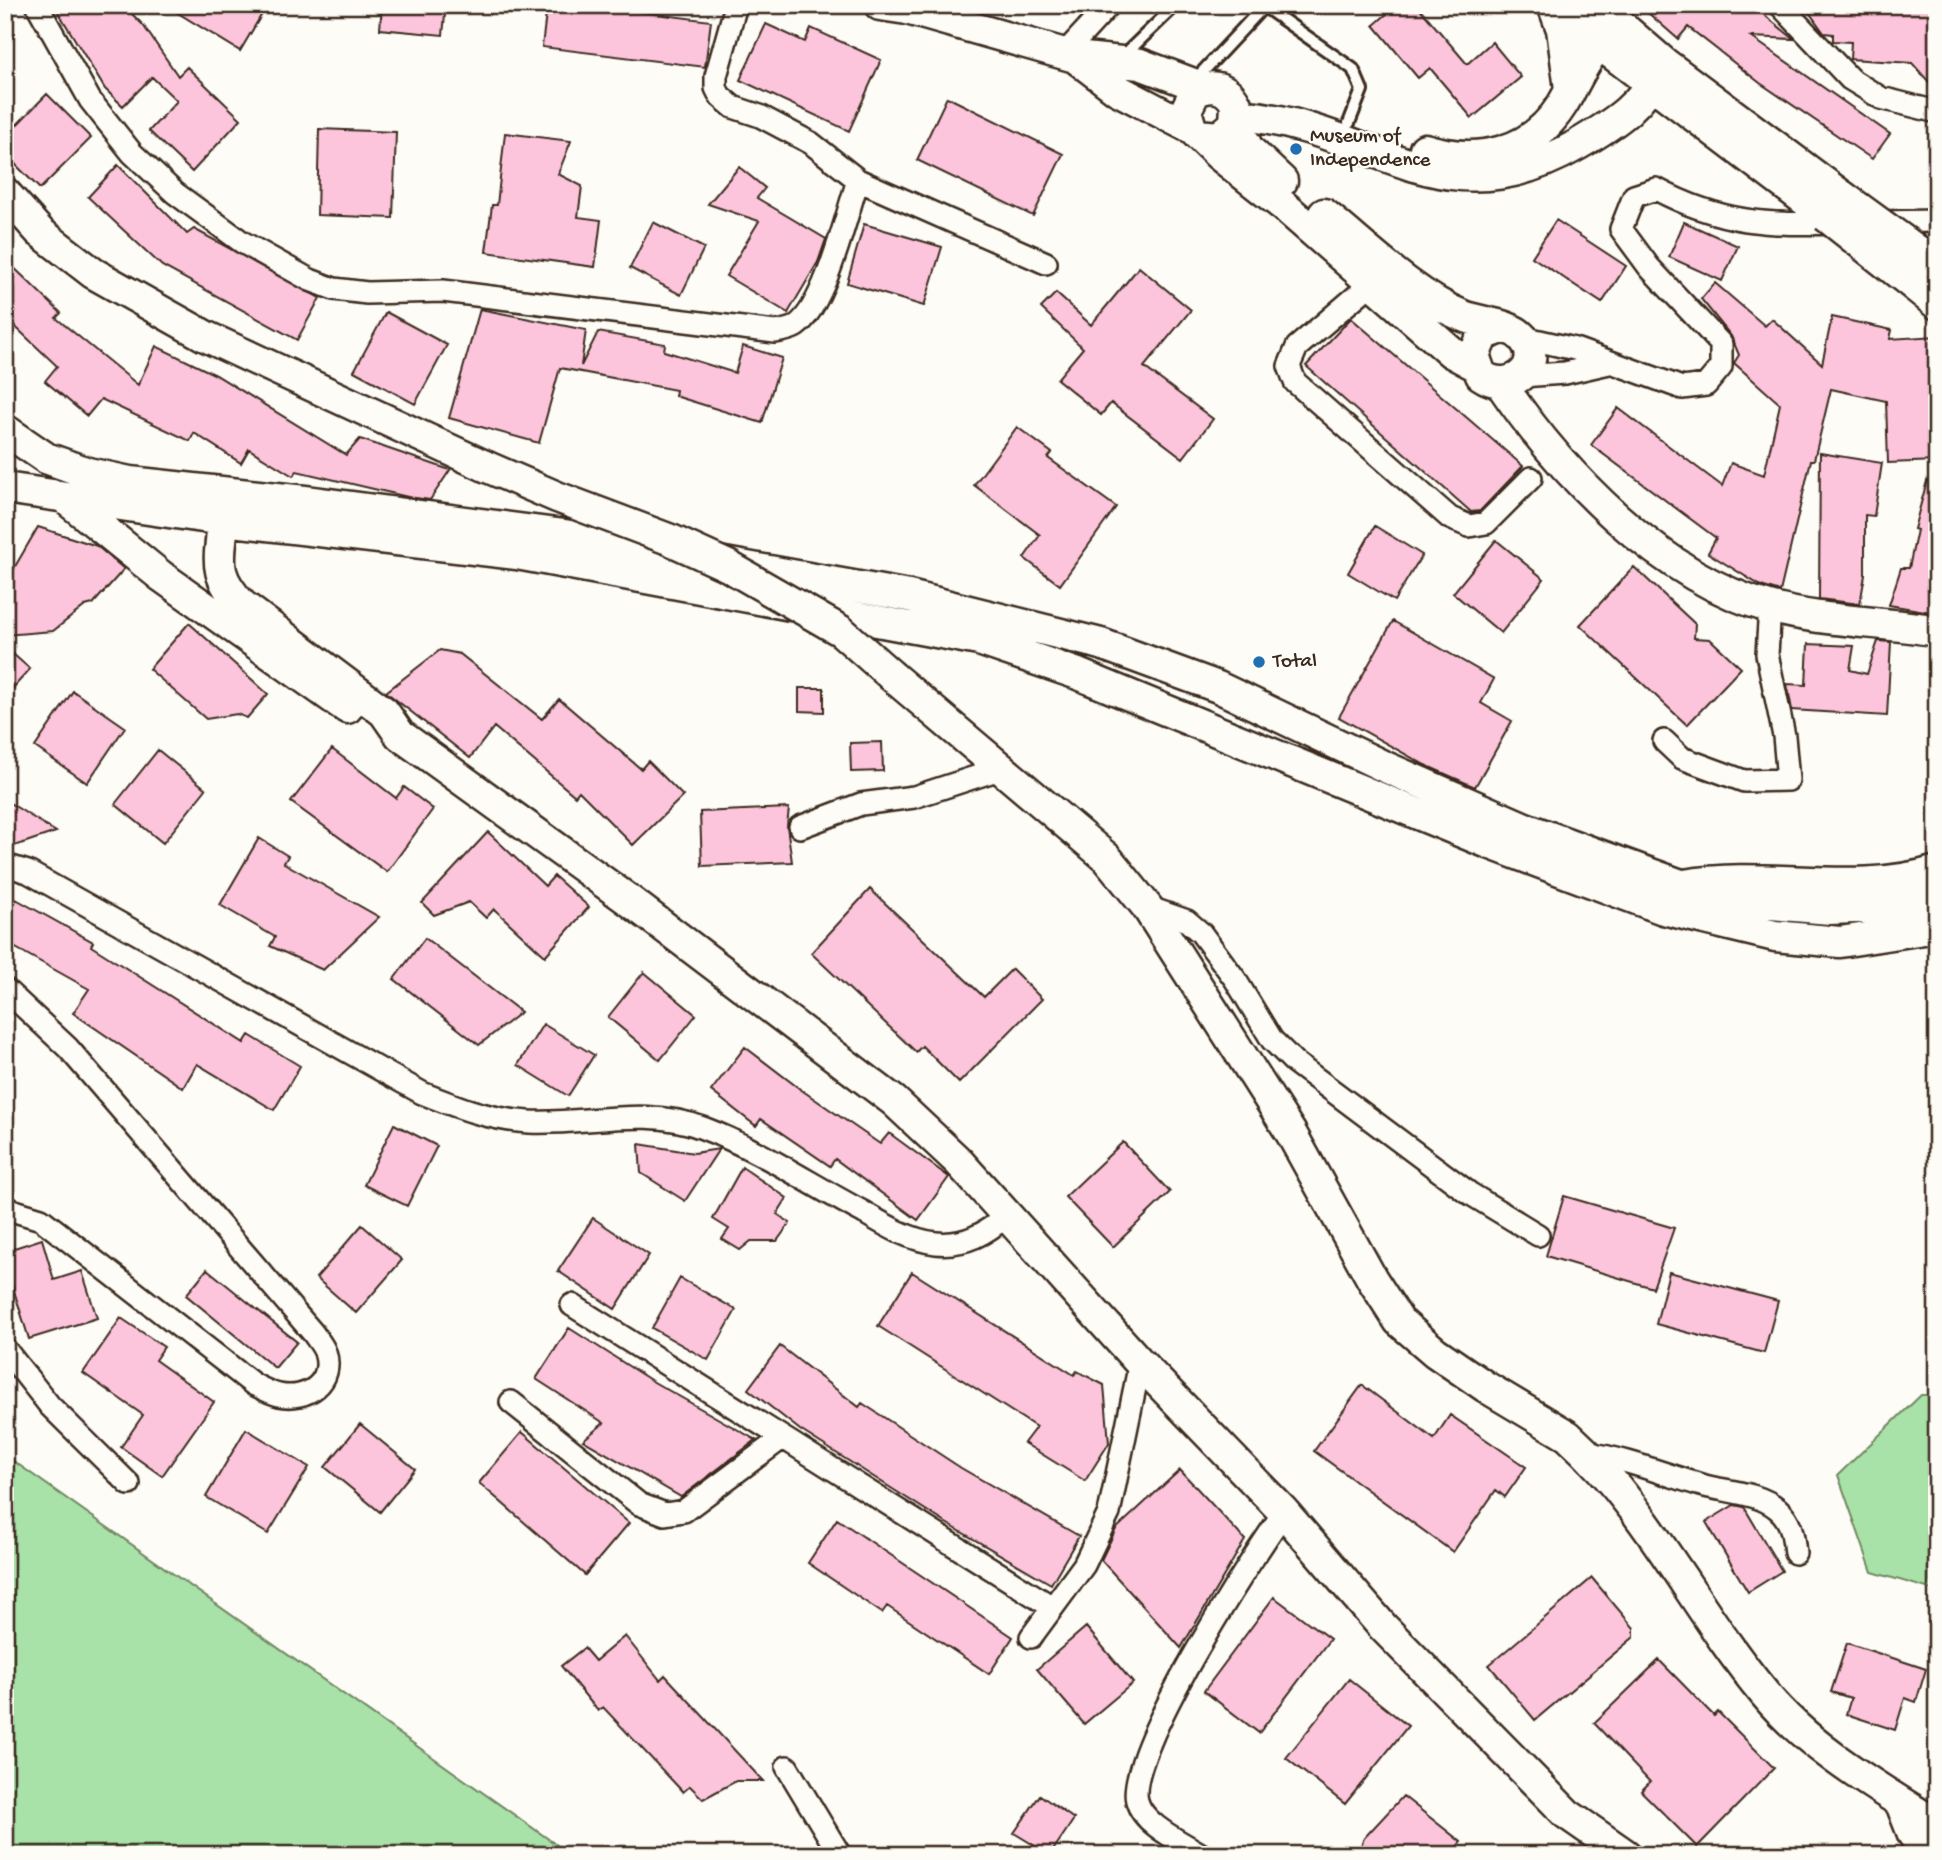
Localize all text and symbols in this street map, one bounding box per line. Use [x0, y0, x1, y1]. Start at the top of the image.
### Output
place label: Museum of Independence [1310, 125, 1432, 174]
marker: Museum of Independence [1288, 141, 1304, 157]
place label: Total [1272, 650, 1317, 675]
marker: Total [1251, 654, 1267, 670]

